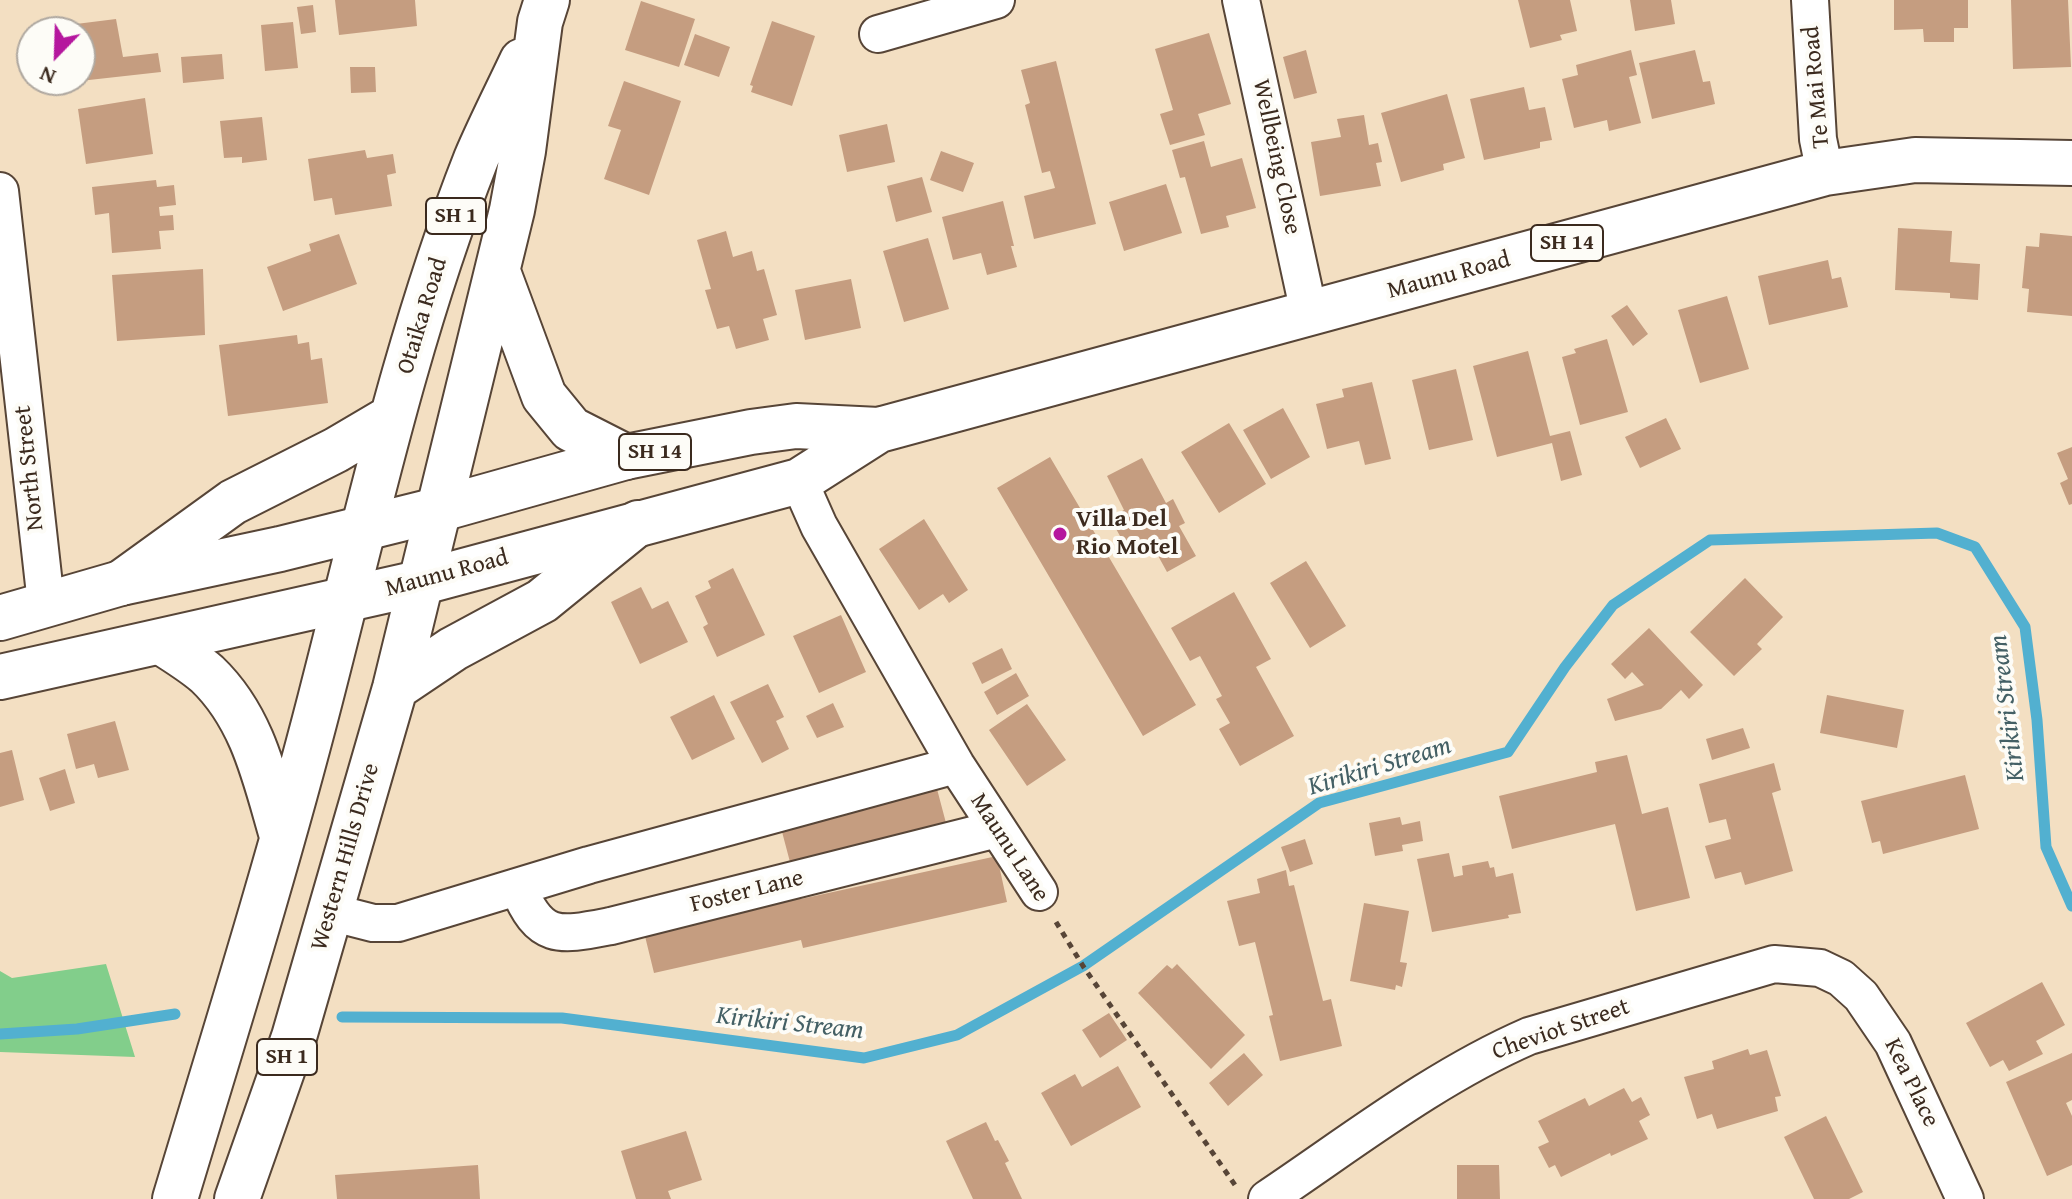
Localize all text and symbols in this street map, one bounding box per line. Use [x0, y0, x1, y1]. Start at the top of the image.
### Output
north arrow [16, 16, 96, 96]
street label: Te Mai Road [1797, 25, 1837, 149]
text: N [34, 59, 60, 94]
street label: Wellbeing Close [1245, 77, 1307, 237]
road number: SH 1 [426, 198, 486, 234]
road number: SH 14 [1531, 225, 1603, 261]
street label: Maunu Road [1384, 246, 1514, 306]
street label: Otaika Road [392, 254, 454, 378]
street label: North Street [9, 404, 51, 532]
road number: SH 14 [619, 434, 691, 470]
place label: Villa Del Rio Motel [1076, 506, 1178, 562]
marker: Villa Del Rio Motel [1051, 525, 1069, 543]
street label: Maunu Road [382, 544, 512, 604]
water label: Kirikiri Stream [1983, 633, 2033, 783]
water label: Kirikiri Stream [1305, 730, 1455, 804]
street label: Western Hills Drive [305, 760, 387, 954]
street label: Maunu Lane [963, 788, 1055, 908]
street label: Foster Lane [688, 864, 806, 920]
street label: Cheviot Street [1489, 993, 1633, 1067]
water label: Kirikiri Stream [715, 1001, 865, 1047]
street label: Kea Place [1877, 1034, 1945, 1132]
road number: SH 1 [257, 1039, 317, 1075]

